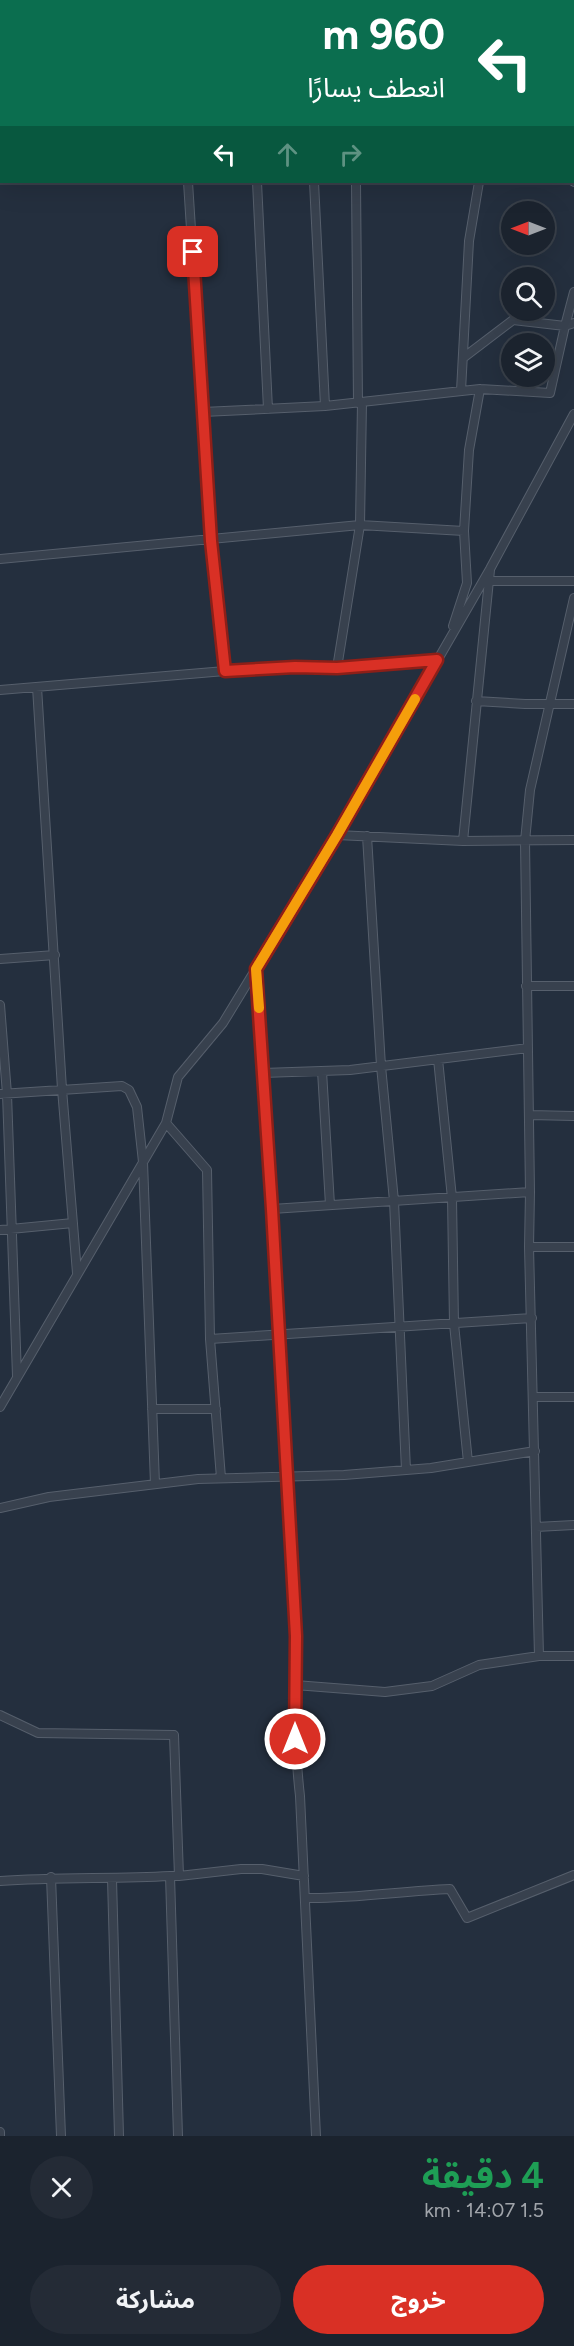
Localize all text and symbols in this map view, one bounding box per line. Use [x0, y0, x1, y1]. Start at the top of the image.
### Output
text: 960 m [322, 9, 445, 60]
icon: left [466, 24, 544, 102]
text: انعطف يسارًا [307, 71, 445, 104]
icon: left [208, 138, 241, 171]
icon: ahead [271, 138, 304, 171]
icon: right [334, 138, 367, 171]
north arrow [501, 201, 555, 255]
map controls [501, 201, 555, 387]
pin [167, 226, 218, 277]
icon: arrive [176, 235, 209, 268]
button: search [501, 267, 555, 321]
button: layers [501, 333, 555, 387]
position arrow [263, 1707, 327, 1771]
text: 4 دقيقة [422, 2154, 544, 2197]
button: close [30, 2156, 93, 2219]
text: 1.5 km · 14:07 [424, 2198, 544, 2222]
button: مشاركة [30, 2265, 281, 2334]
button: خروج [293, 2265, 544, 2334]

